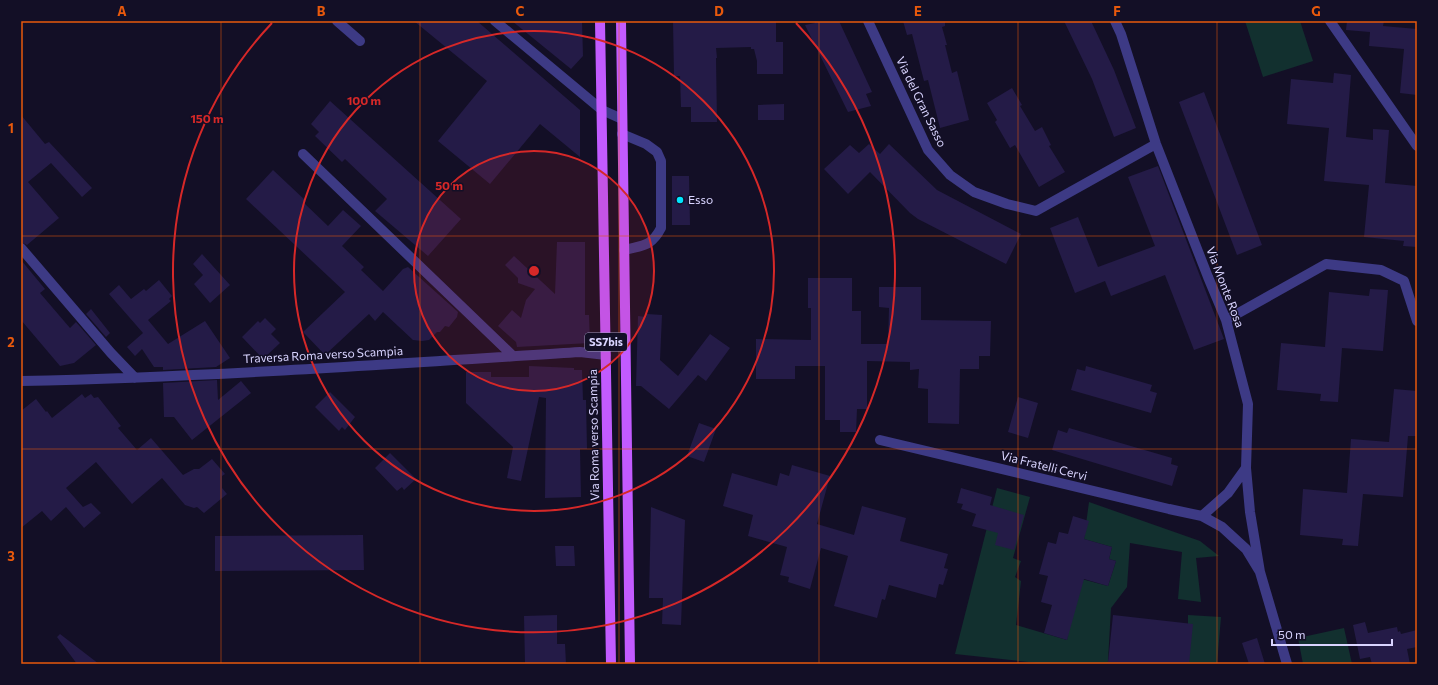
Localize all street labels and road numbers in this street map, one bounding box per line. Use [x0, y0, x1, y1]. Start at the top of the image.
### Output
street label: Via del Gran Sasso [894, 54, 950, 149]
street label: Via Monte Rosa [1204, 244, 1248, 329]
road number: SS7bis [585, 333, 627, 351]
street label: Traversa Roma verso Scampia [243, 343, 403, 365]
street label: Via Roma verso Scampia [585, 369, 601, 501]
street label: Via Fratelli Cervi [999, 447, 1089, 483]

